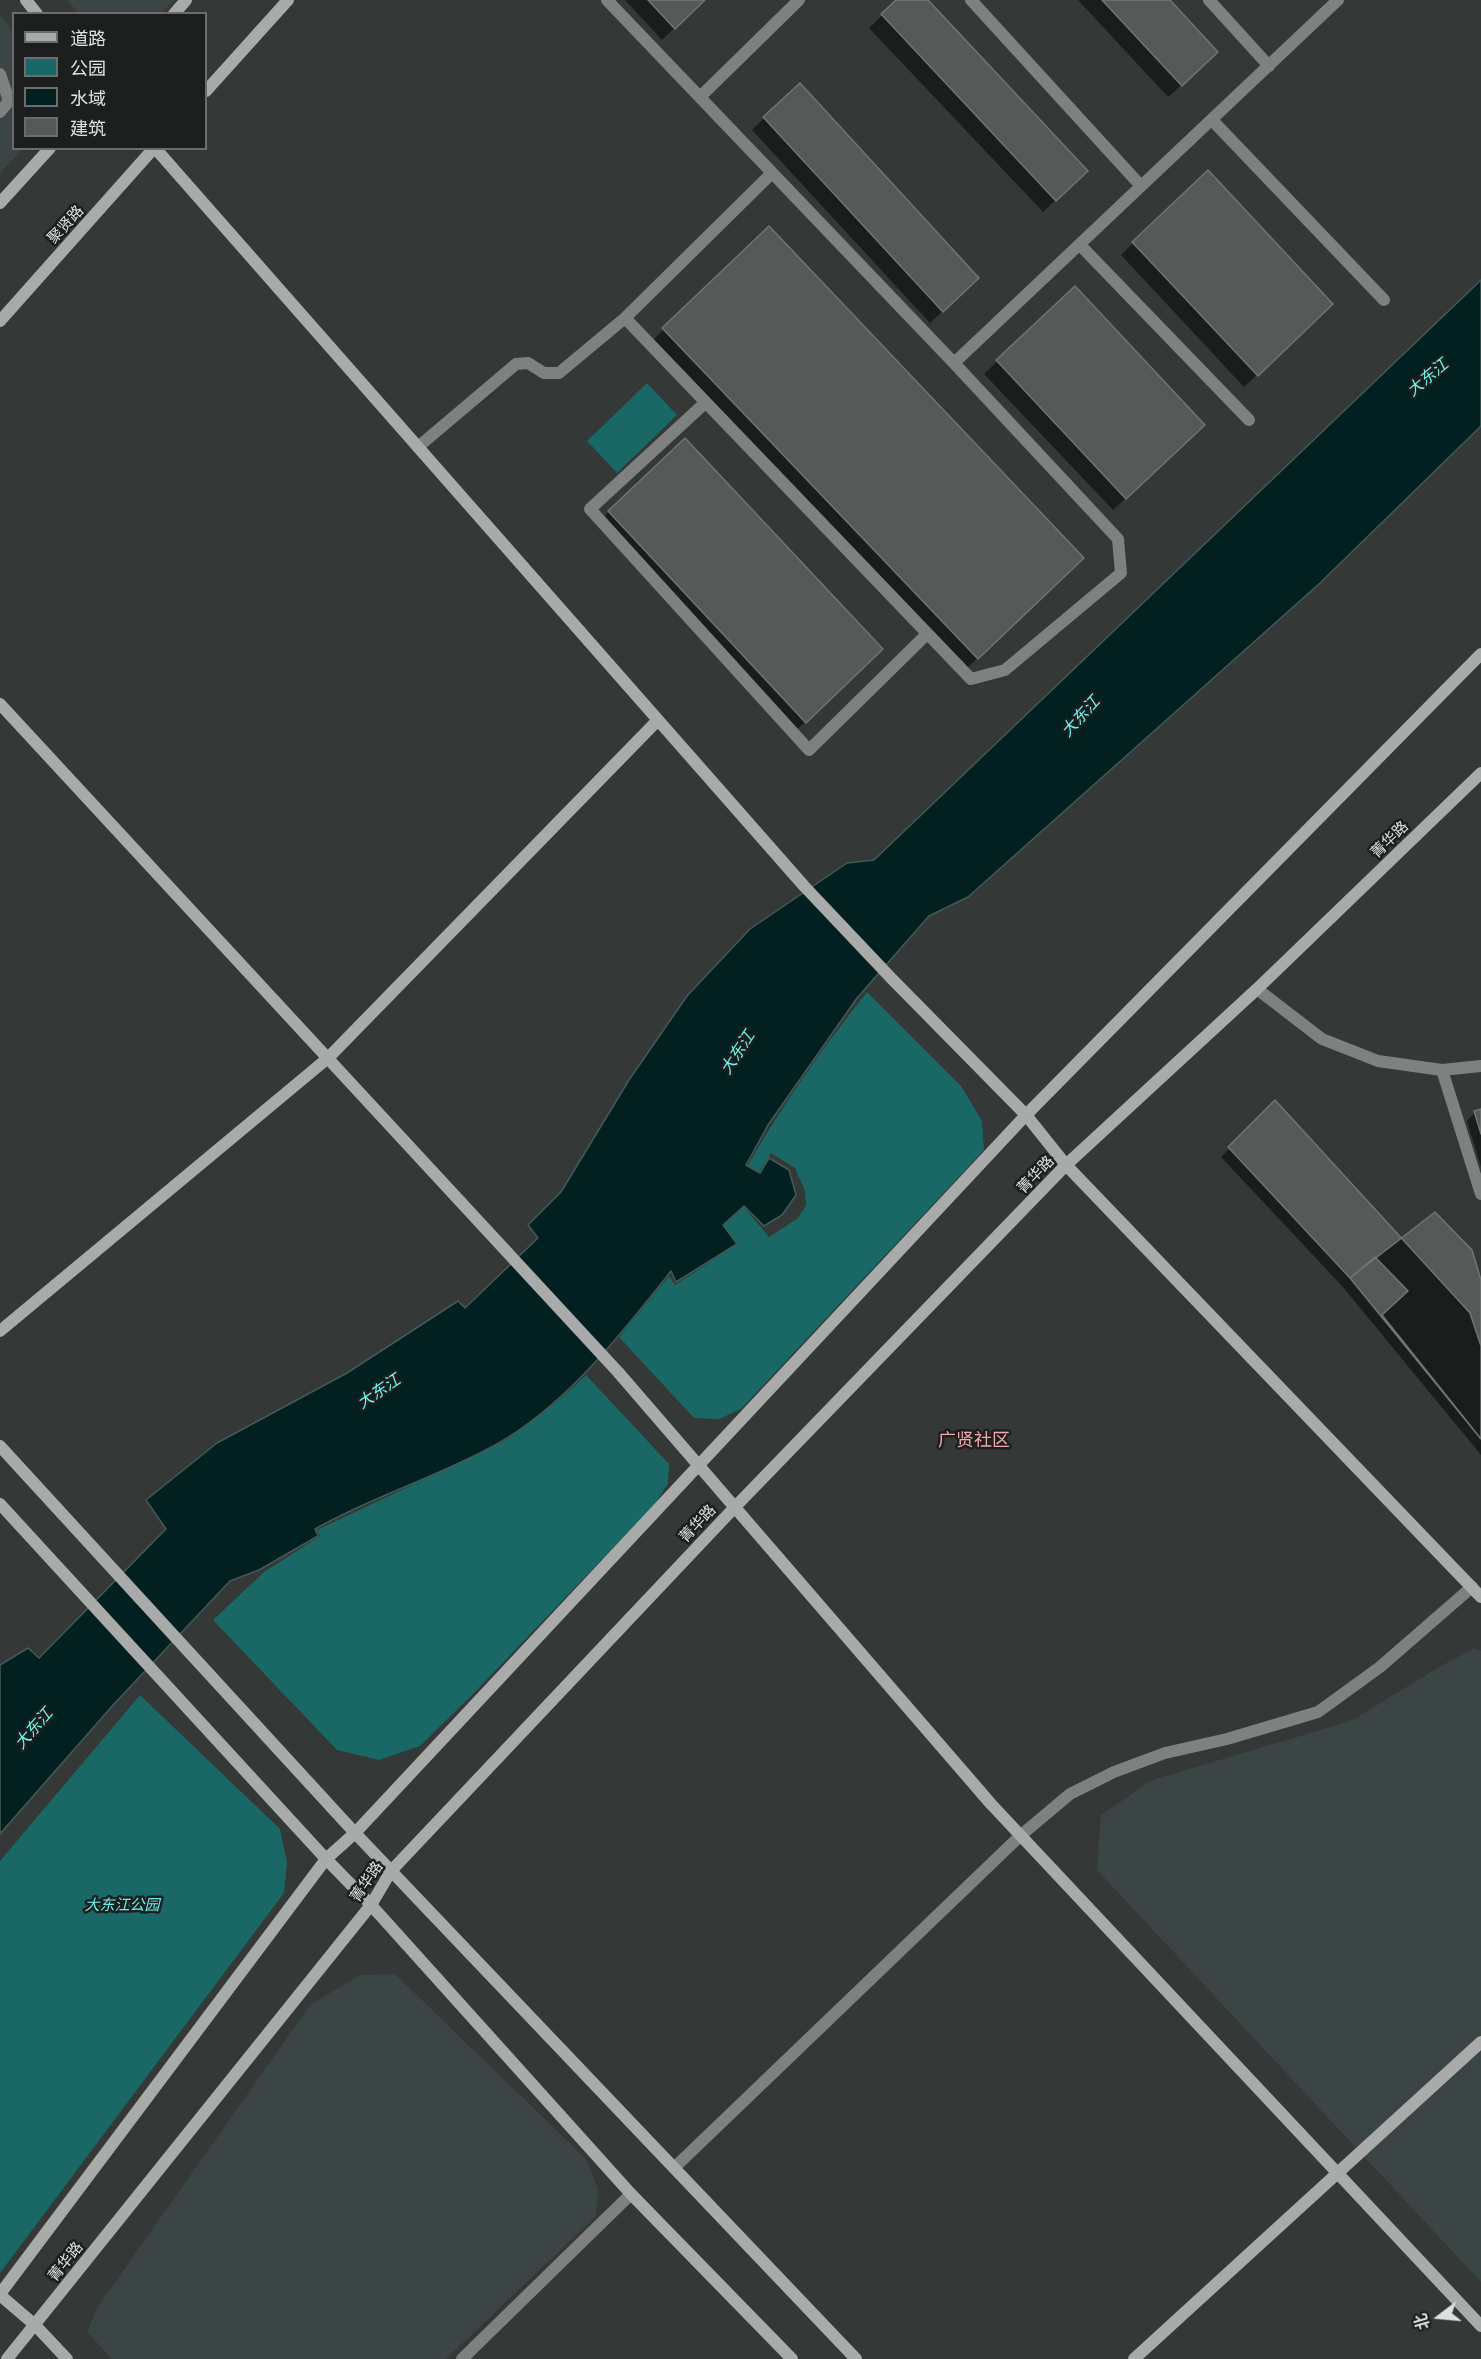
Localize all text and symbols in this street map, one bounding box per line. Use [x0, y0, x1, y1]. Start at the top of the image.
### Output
legend [12, 12, 207, 150]
text: 道路 [70, 28, 106, 50]
text: 公园 [70, 58, 106, 80]
text: 水域 [70, 88, 106, 110]
text: 建筑 [70, 118, 106, 140]
street label: 聚贤路 [44, 202, 88, 248]
water label: 大东江 [1403, 355, 1453, 401]
water label: 大东江 [1058, 693, 1104, 741]
street label: 菁华路 [1368, 818, 1412, 862]
water label: 大东江 [717, 1028, 759, 1078]
street label: 菁华路 [1014, 1153, 1058, 1197]
water label: 大东江 [354, 1371, 404, 1413]
district label: 广贤社区 [938, 1430, 1010, 1452]
street label: 菁华路 [676, 1501, 720, 1547]
water label: 大东江 [11, 1705, 57, 1753]
street label: 菁华路 [347, 1858, 387, 1906]
park label: 大东江公园 [85, 1897, 159, 1915]
street label: 菁华路 [45, 2239, 87, 2285]
north arrow [1409, 2287, 1469, 2347]
text: 北 [1410, 2312, 1434, 2332]

